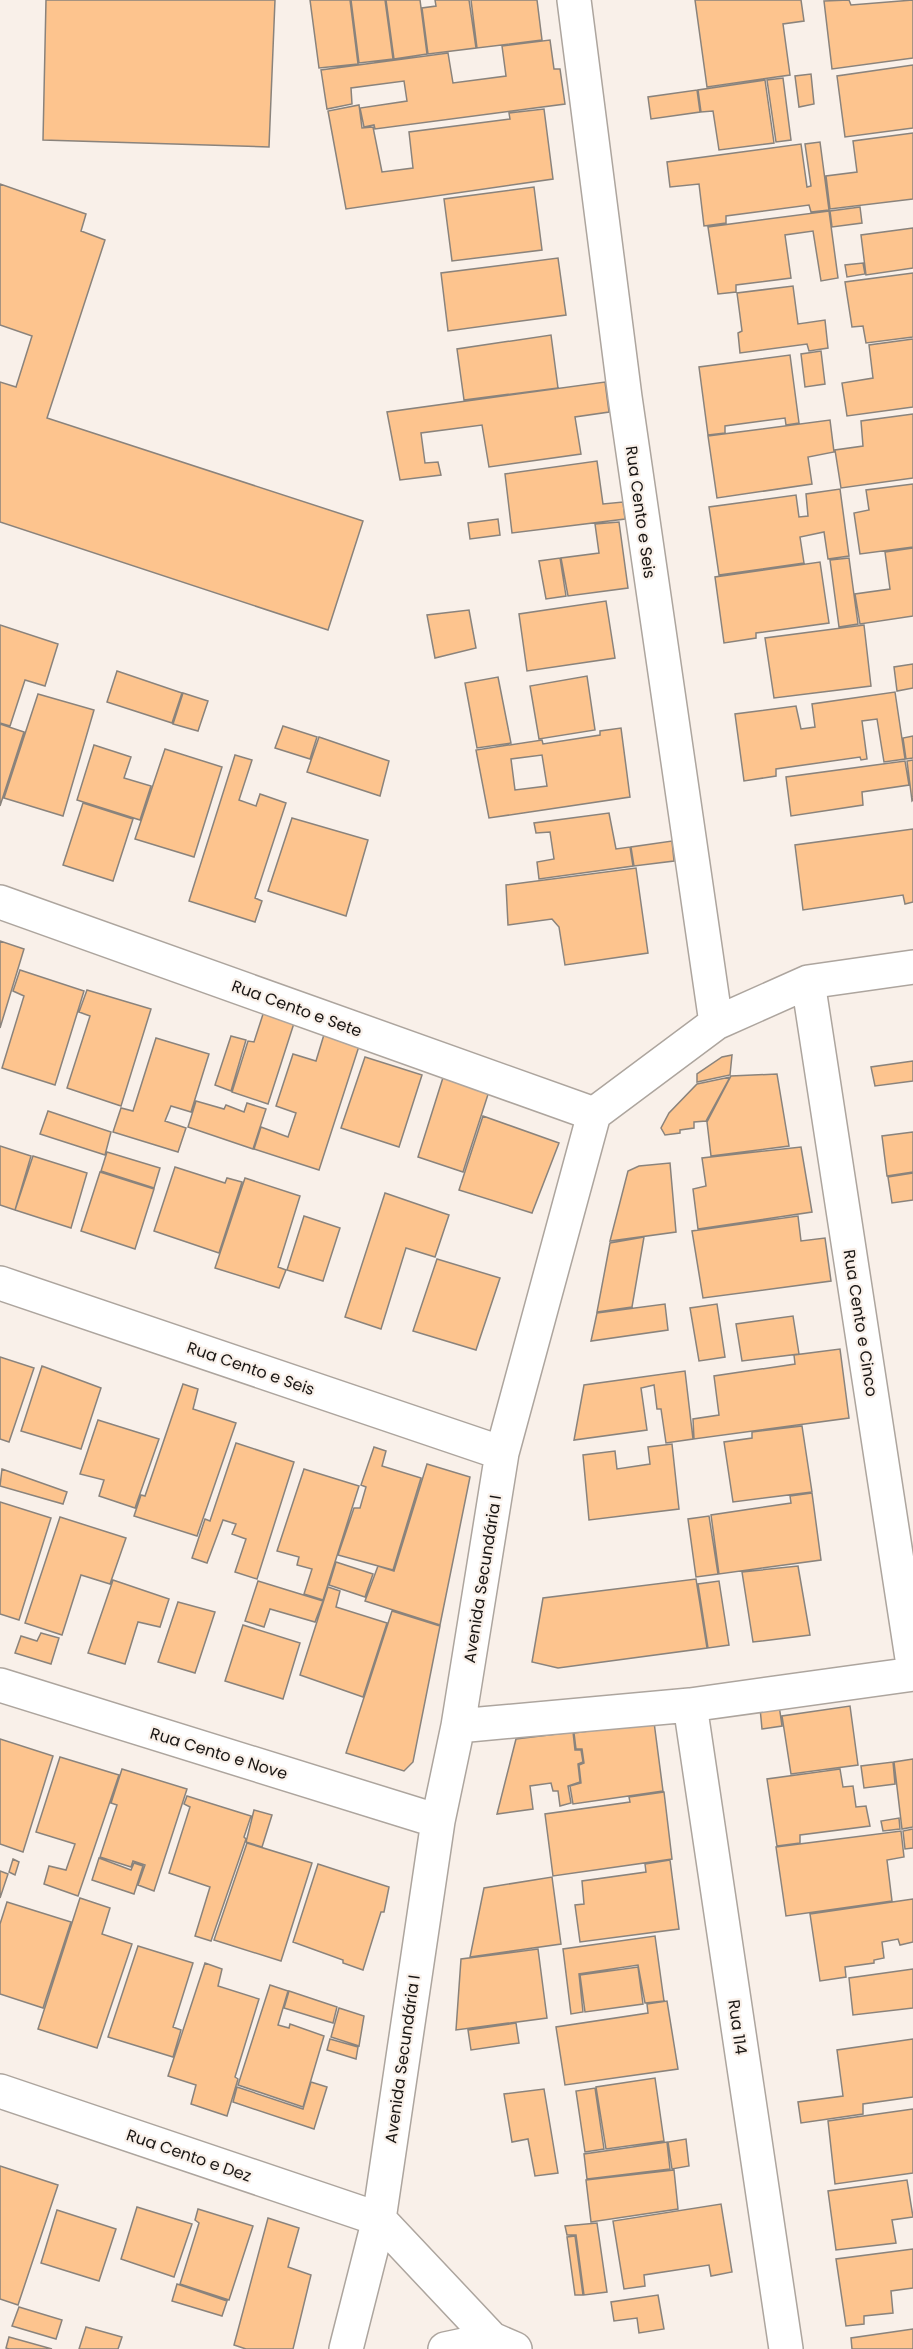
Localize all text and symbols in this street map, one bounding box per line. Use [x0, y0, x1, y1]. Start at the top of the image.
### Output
street label: Rua Cento e Seis [620, 444, 661, 580]
street label: Rua Cento e Sete [228, 974, 365, 1043]
street label: Rua Cento e Cinco [838, 1248, 883, 1398]
street label: Rua Cento e Seis [184, 1336, 318, 1401]
street label: Avenida Secundária I [458, 1493, 507, 1665]
street label: Rua Cento e Nove [147, 1722, 290, 1785]
street label: Avenida Secundária I [379, 1973, 426, 2145]
street label: Rua 114 [722, 1998, 753, 2056]
street label: Rua Cento e Dez [123, 2123, 254, 2188]

